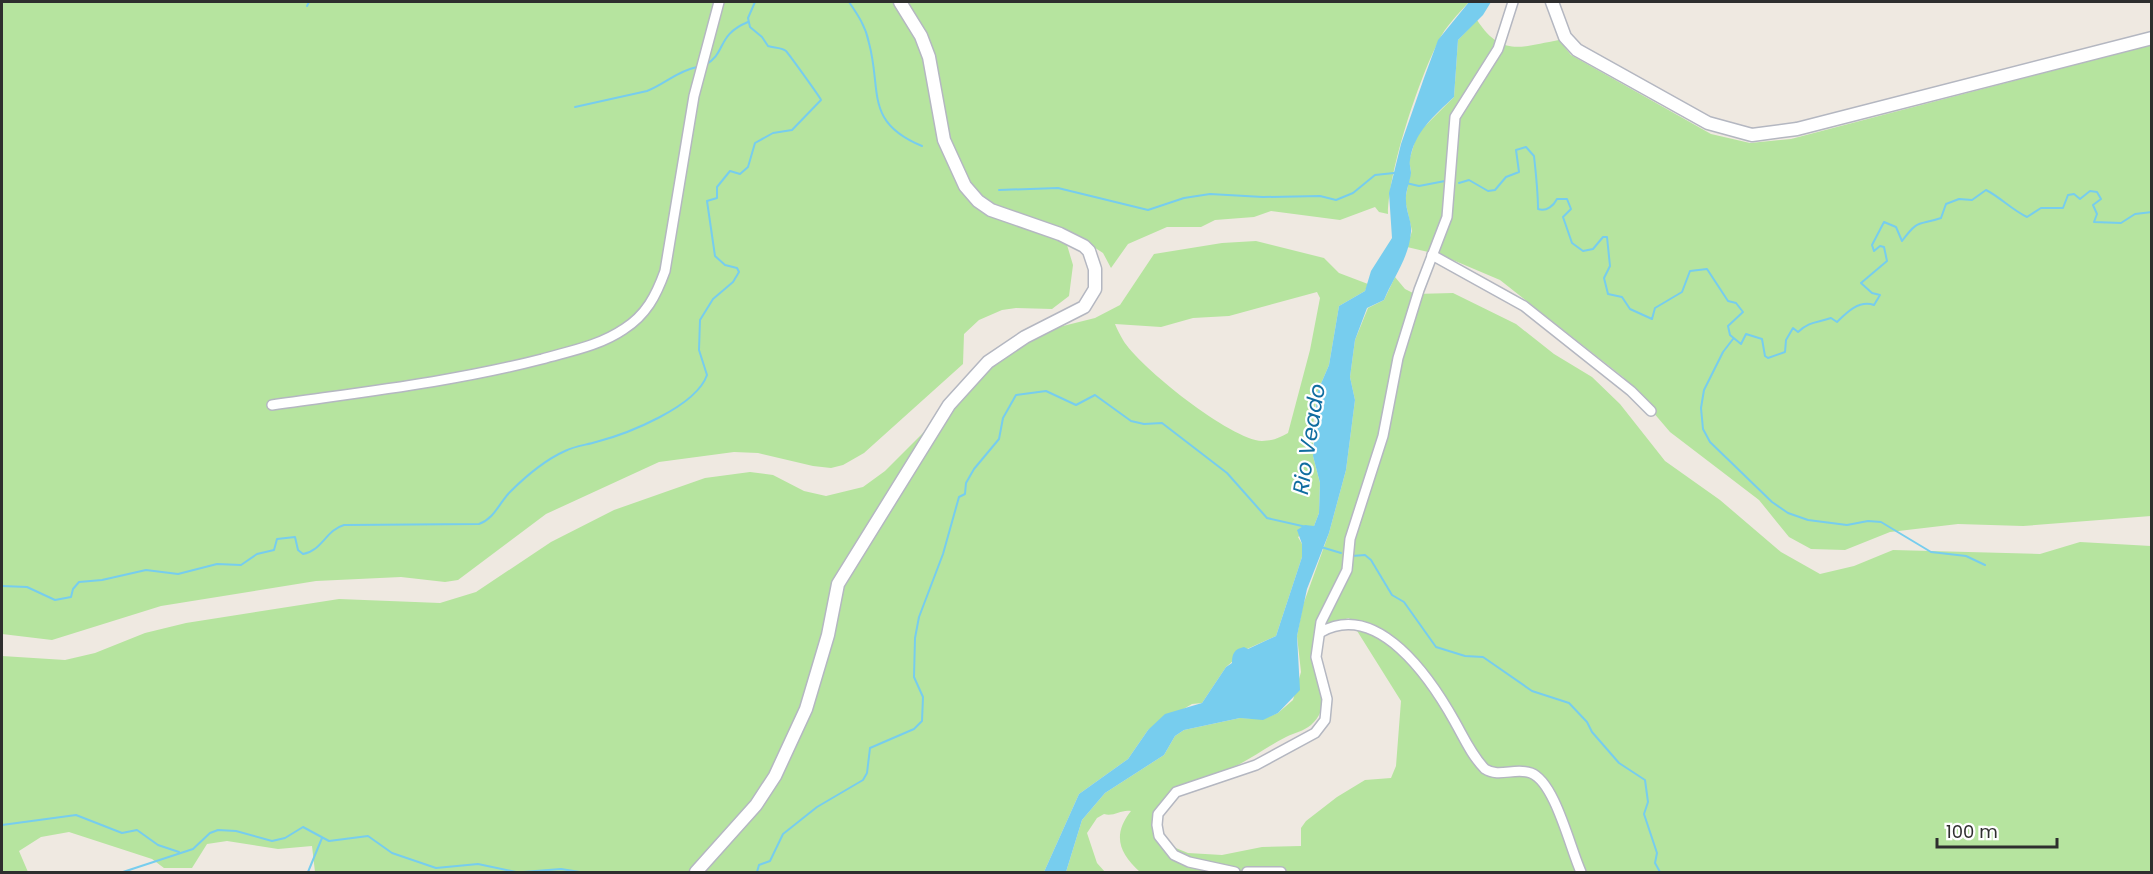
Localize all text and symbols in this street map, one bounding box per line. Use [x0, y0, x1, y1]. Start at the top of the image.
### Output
water label: Rio Veado [1285, 381, 1333, 497]
scale bar [1937, 811, 2057, 849]
text: 100 m [1946, 819, 1998, 844]

